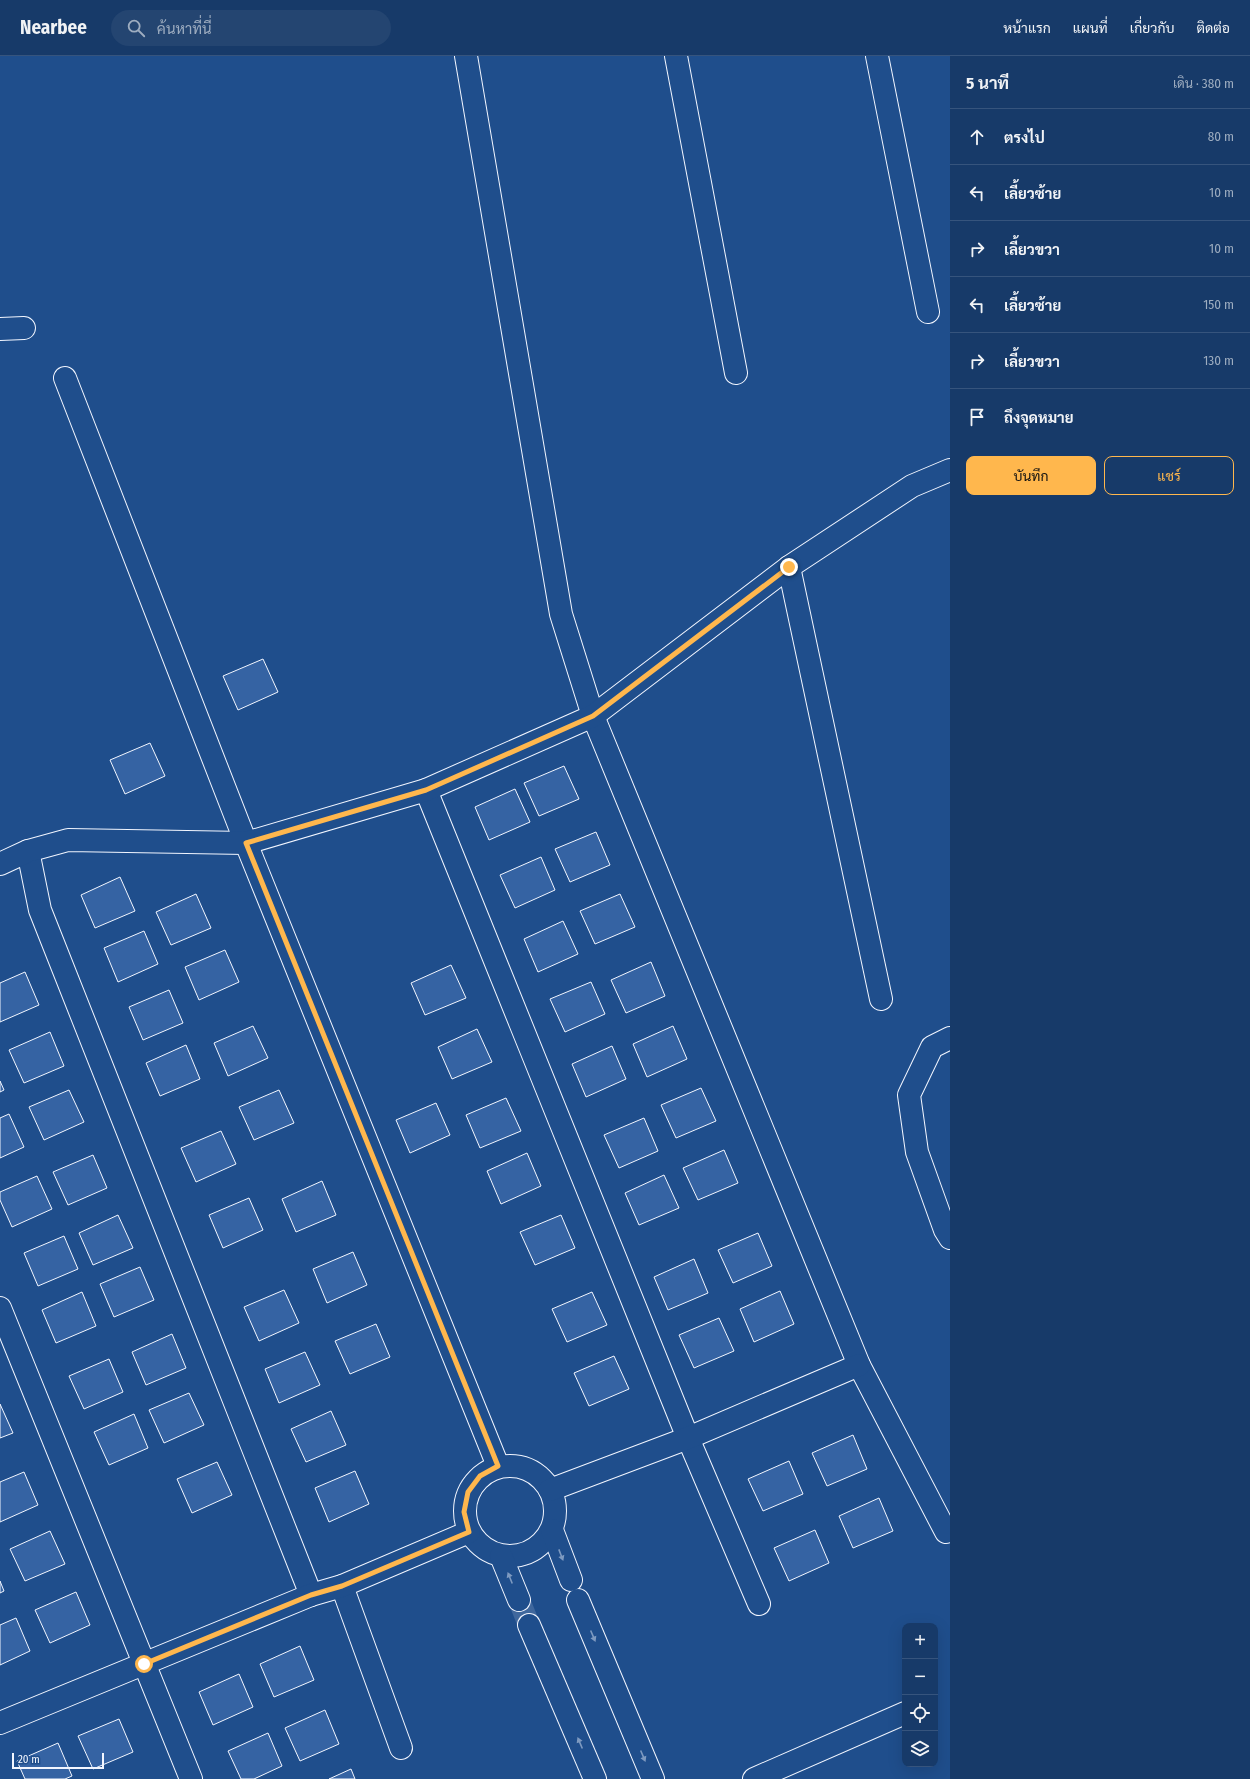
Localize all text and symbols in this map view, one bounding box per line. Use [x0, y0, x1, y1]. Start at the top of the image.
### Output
search box [111, 10, 391, 46]
text: Nearbee [20, 16, 87, 39]
icon: search [125, 17, 147, 39]
text: ค้นหาที่นี่ [157, 20, 212, 38]
text: หน้าแรก [1003, 20, 1051, 37]
text: แผนที่ [1073, 20, 1108, 37]
text: เกี่ยวกับ [1130, 20, 1174, 37]
text: ติดต่อ [1196, 20, 1230, 37]
text: 5 นาที [966, 73, 1009, 94]
text: เดิน · 380 m [1173, 76, 1234, 91]
icon: ahead [966, 126, 988, 148]
text: ตรงไป [1004, 129, 1045, 147]
text: 80 m [1208, 129, 1234, 144]
icon: left [966, 182, 988, 204]
text: เลี้ยวซ้าย [1004, 185, 1061, 203]
text: 10 m [1209, 185, 1234, 200]
icon: right [966, 238, 988, 260]
text: เลี้ยวขวา [1004, 241, 1060, 259]
text: 10 m [1209, 241, 1234, 256]
icon: left [966, 294, 988, 316]
text: เลี้ยวซ้าย [1004, 297, 1061, 315]
text: 150 m [1203, 297, 1234, 312]
icon: right [966, 350, 988, 372]
text: เลี้ยวขวา [1004, 353, 1060, 371]
text: 130 m [1203, 353, 1234, 368]
icon: arrive [966, 406, 988, 428]
text: ถึงจุดหมาย [1004, 409, 1074, 427]
button: บันทึก [966, 456, 1096, 495]
button: แชร์ [1104, 456, 1234, 495]
route end [780, 558, 798, 576]
one-way arrow [559, 1549, 565, 1561]
one-way arrow [507, 1572, 513, 1584]
map controls [902, 1623, 938, 1767]
button: + [902, 1623, 938, 1659]
one-way arrow [590, 1631, 596, 1642]
route start [135, 1655, 153, 1673]
button: − [902, 1659, 938, 1695]
button: locate [902, 1695, 938, 1731]
button: layers [902, 1731, 938, 1767]
one-way arrow [577, 1738, 583, 1749]
scale bar [12, 1751, 104, 1770]
one-way arrow [640, 1751, 646, 1762]
text: 20 m [18, 1753, 40, 1766]

